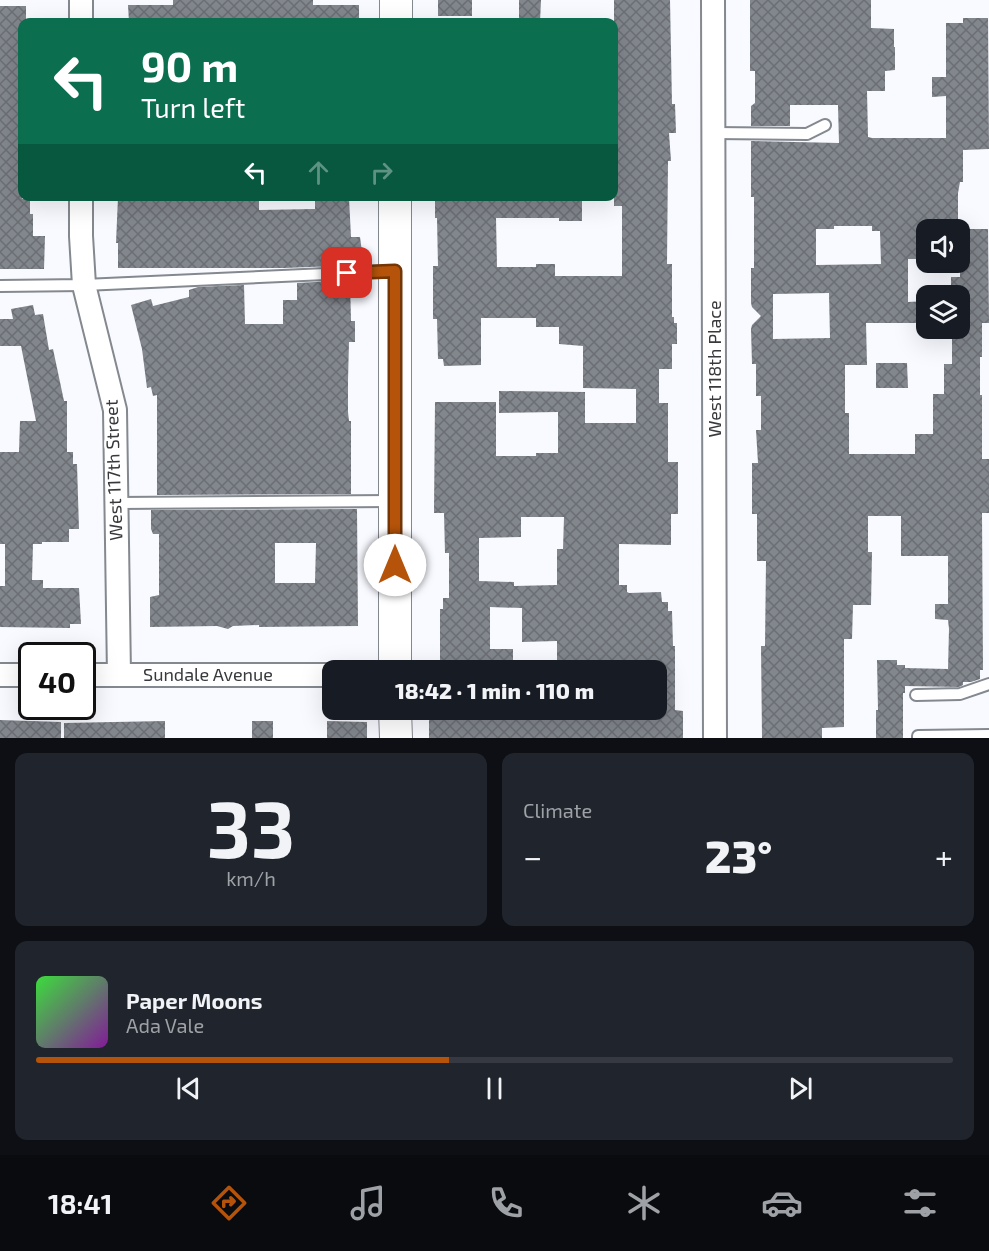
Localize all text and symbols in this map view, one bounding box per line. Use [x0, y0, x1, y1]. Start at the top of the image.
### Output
text: 90 m [141, 40, 238, 90]
icon: left [42, 42, 120, 120]
text: Turn left [141, 91, 245, 123]
icon: left [239, 156, 272, 189]
icon: ahead [302, 156, 335, 189]
icon: right [365, 156, 398, 189]
map controls [916, 219, 970, 339]
button: sound [916, 219, 970, 273]
pin [321, 247, 372, 298]
icon: arrive [330, 256, 363, 289]
button: layers [916, 285, 970, 339]
street label: West 118th Place [703, 300, 725, 438]
street label: West 117th Street [100, 399, 126, 541]
position arrow [363, 533, 427, 597]
speed limit sign: 40 [18, 642, 96, 720]
street label: Sundale Avenue [143, 663, 273, 685]
text: 18:42 · 1 min · 110 m [395, 677, 594, 703]
text: 33 [207, 780, 295, 874]
text: Climate [523, 798, 592, 822]
text: 23° [705, 828, 772, 882]
text: − [523, 836, 542, 876]
text: + [935, 836, 953, 876]
text: km/h [226, 866, 276, 890]
text: Paper Moons [126, 987, 262, 1013]
text: Ada Vale [126, 1013, 204, 1037]
icon: previous [172, 1072, 205, 1105]
icon: pause [478, 1072, 511, 1105]
icon: next [784, 1072, 817, 1105]
icon: directions [208, 1182, 250, 1224]
icon: music [347, 1182, 389, 1224]
icon: phone [485, 1182, 527, 1224]
icon: climate [623, 1182, 665, 1224]
icon: car [761, 1182, 803, 1224]
icon: filters [899, 1182, 941, 1224]
text: 18:41 [48, 1187, 112, 1219]

